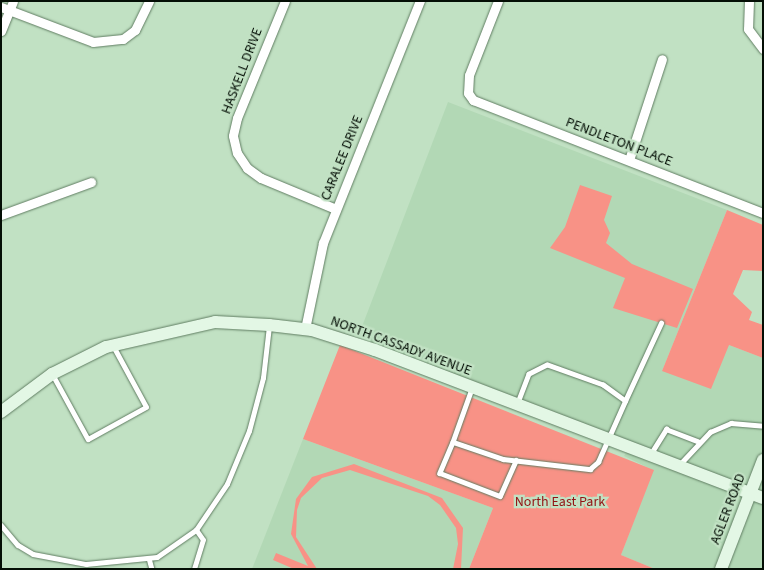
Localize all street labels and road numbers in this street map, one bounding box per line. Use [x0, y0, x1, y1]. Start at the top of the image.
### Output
street label: HASKELL DRIVE [218, 26, 266, 116]
street label: CARALEE DRIVE [317, 113, 367, 203]
street label: PENDLETON PLACE [563, 114, 675, 170]
street label: NORTH CASSADY AVENUE [328, 313, 474, 379]
street label: AGLER ROAD [707, 471, 749, 547]

